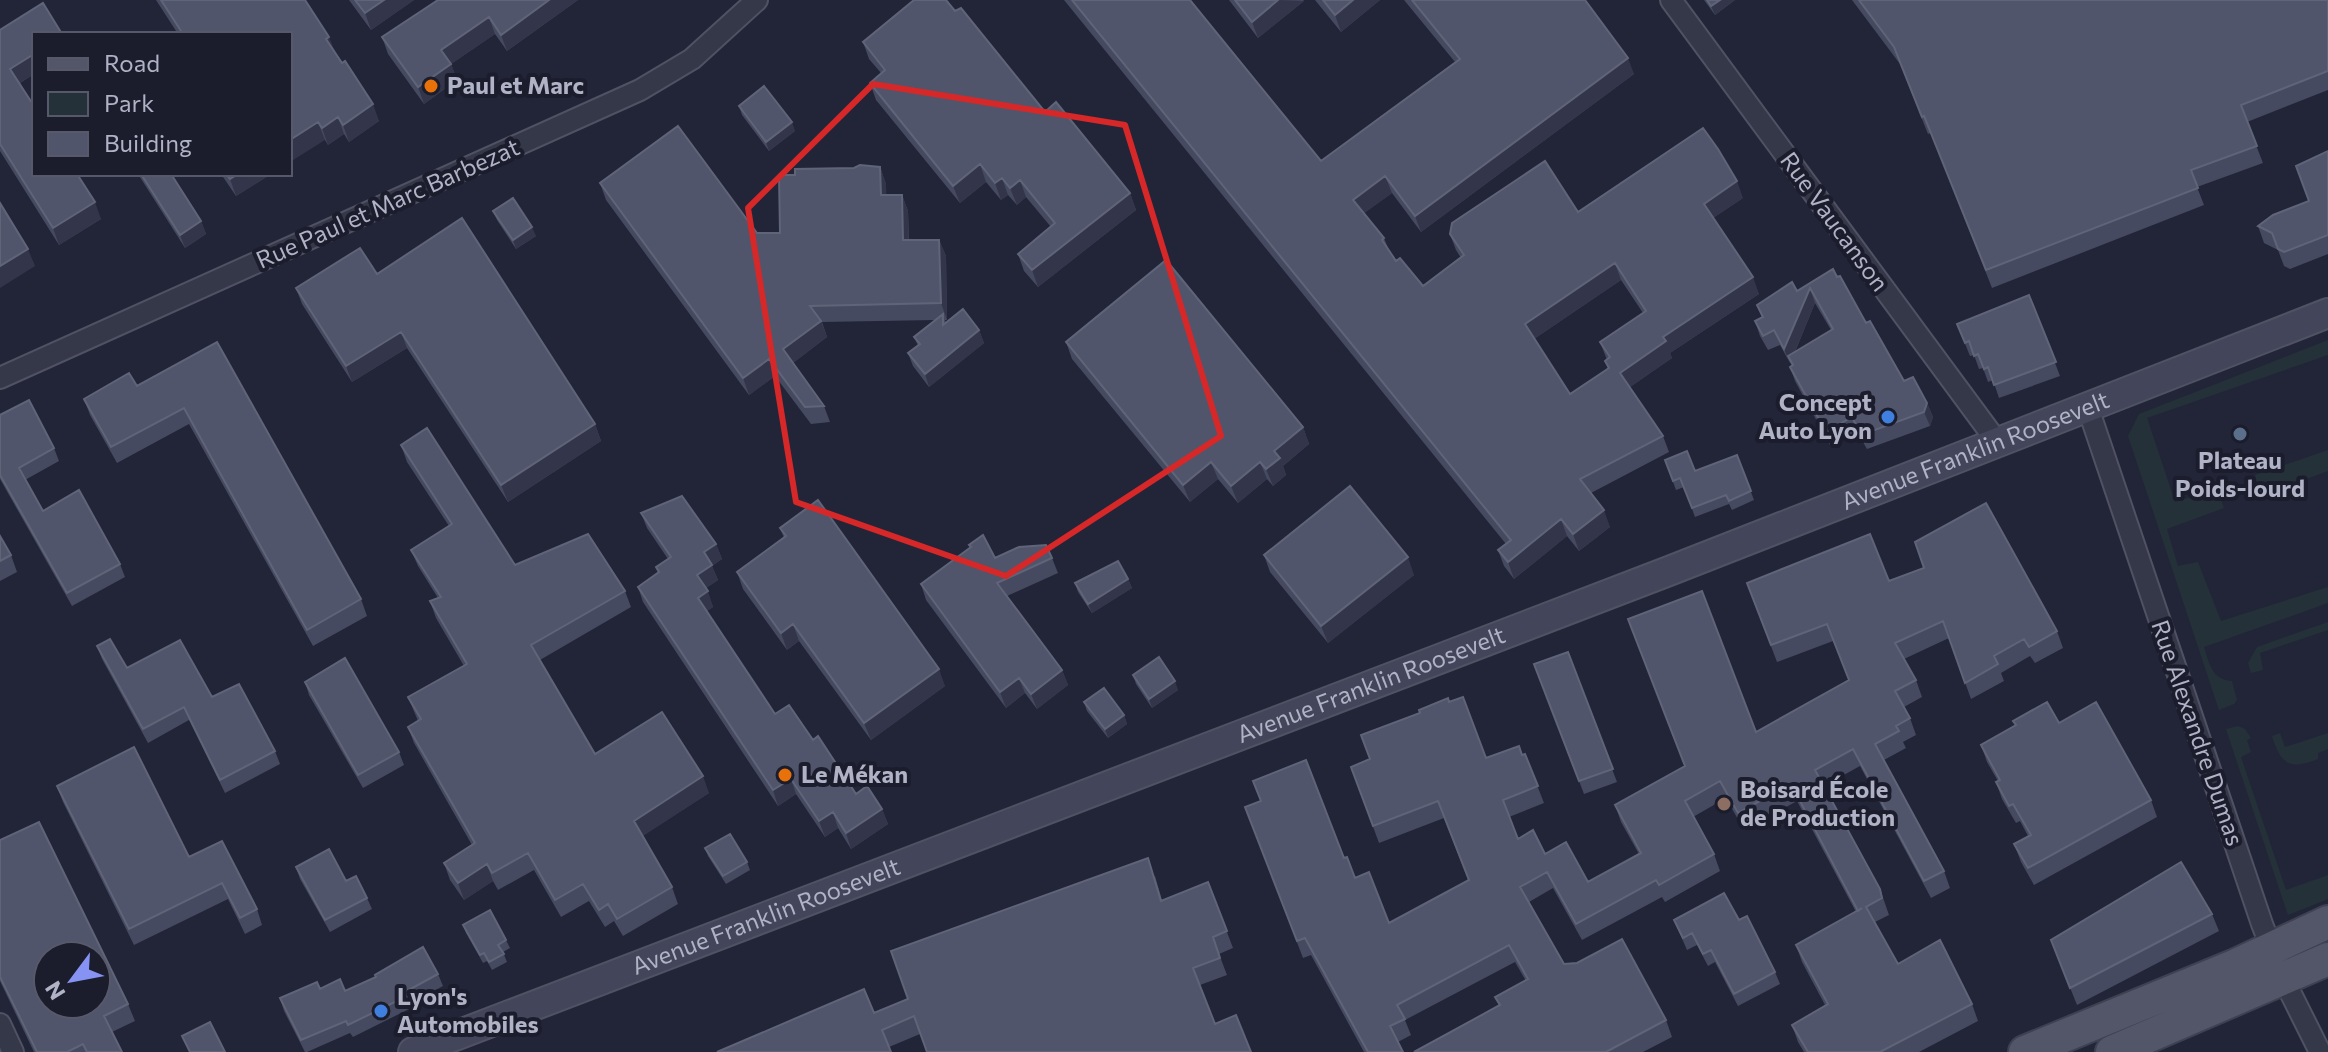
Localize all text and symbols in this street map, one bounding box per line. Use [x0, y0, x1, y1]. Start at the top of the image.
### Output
legend [32, 32, 292, 176]
text: Road [104, 48, 160, 77]
place label: Paul et Marc [447, 70, 584, 99]
marker: Paul et Marc [422, 77, 440, 95]
text: Park [104, 88, 154, 117]
text: Building [104, 128, 192, 157]
street label: Rue Paul et Marc Barbezat [251, 131, 524, 274]
street label: Rue Vaucanson [1775, 146, 1895, 296]
street label: Avenue Franklin Roosevelt [1837, 384, 2113, 515]
place label: Concept Auto Lyon [1758, 387, 1872, 444]
marker: Concept Auto Lyon [1879, 408, 1897, 426]
marker: Plateau Poids-lourd [2231, 425, 2249, 443]
place label: Plateau Poids-lourd [2175, 445, 2305, 502]
street label: Rue Alexandre Dumas [2146, 616, 2251, 849]
street label: Avenue Franklin Roosevelt [1232, 619, 1509, 748]
place label: Le Mékan [801, 759, 908, 788]
marker: Le Mékan [776, 766, 794, 784]
place label: Boisard École de Production [1740, 774, 1895, 831]
marker: Boisard École de Production [1715, 795, 1733, 813]
street label: Avenue Franklin Roosevelt [627, 851, 904, 980]
north arrow [32, 940, 112, 1020]
text: N [39, 977, 70, 1005]
place label: Lyon's Automobiles [397, 981, 539, 1038]
marker: Lyon's Automobiles [372, 1002, 390, 1020]

